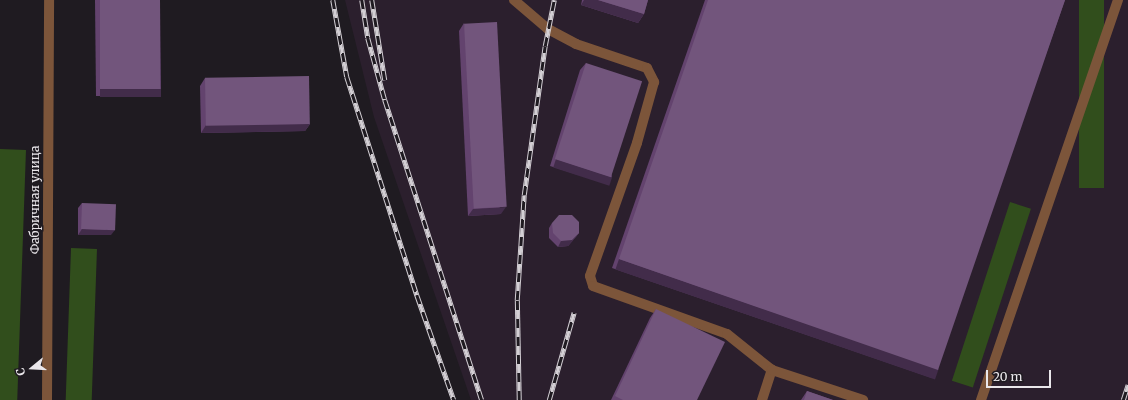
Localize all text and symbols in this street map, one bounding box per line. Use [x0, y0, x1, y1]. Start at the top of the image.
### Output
street label: Фабричная улица [28, 146, 42, 254]
north arrow [12, 348, 52, 388]
scale bar [988, 362, 1053, 388]
text: С [13, 366, 28, 377]
text: 20 m [993, 369, 1022, 384]

